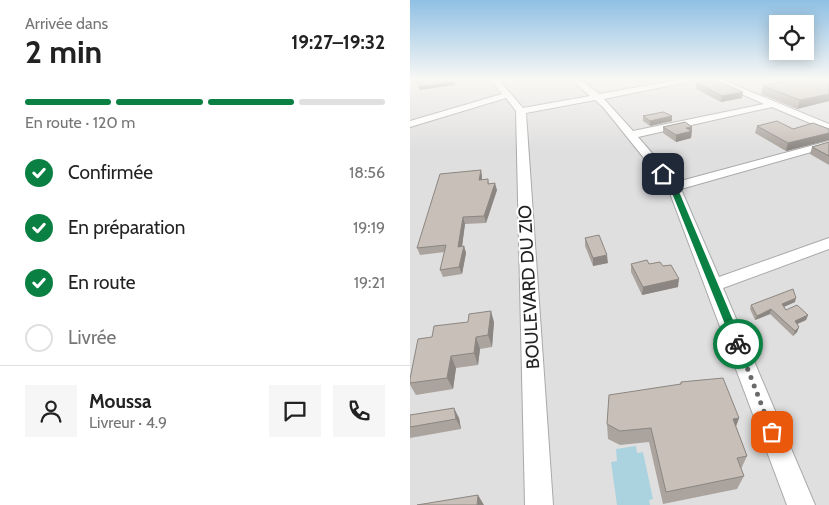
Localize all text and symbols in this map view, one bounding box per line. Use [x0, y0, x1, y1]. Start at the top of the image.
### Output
text: Arrivée dans [25, 14, 108, 33]
map controls [769, 15, 814, 60]
button: locate [769, 15, 814, 60]
text: 19:27–19:32 [291, 31, 385, 54]
text: 2 min [25, 32, 102, 71]
text: En route · 120 m [25, 113, 135, 132]
pin [642, 153, 684, 195]
icon: check [25, 159, 53, 187]
icon: home [649, 160, 677, 188]
text: Confirmée [68, 161, 153, 184]
text: 18:56 [349, 163, 385, 182]
street label: BOULEVARD DU ZIO [514, 204, 544, 370]
icon: check [25, 214, 53, 242]
text: En préparation [68, 216, 185, 239]
text: 19:19 [353, 218, 385, 237]
icon: check [25, 269, 53, 297]
text: En route [68, 271, 135, 294]
text: 19:21 [354, 273, 385, 292]
courier [713, 319, 763, 369]
text: Livrée [68, 326, 116, 349]
icon: bike [724, 330, 752, 358]
button: person [25, 385, 77, 437]
button: chat [269, 385, 321, 437]
button: phone [333, 385, 385, 437]
text: Moussa [89, 390, 151, 413]
pin [751, 411, 793, 453]
text: Livreur · 4.9 [89, 413, 167, 432]
icon: bag [758, 418, 786, 446]

